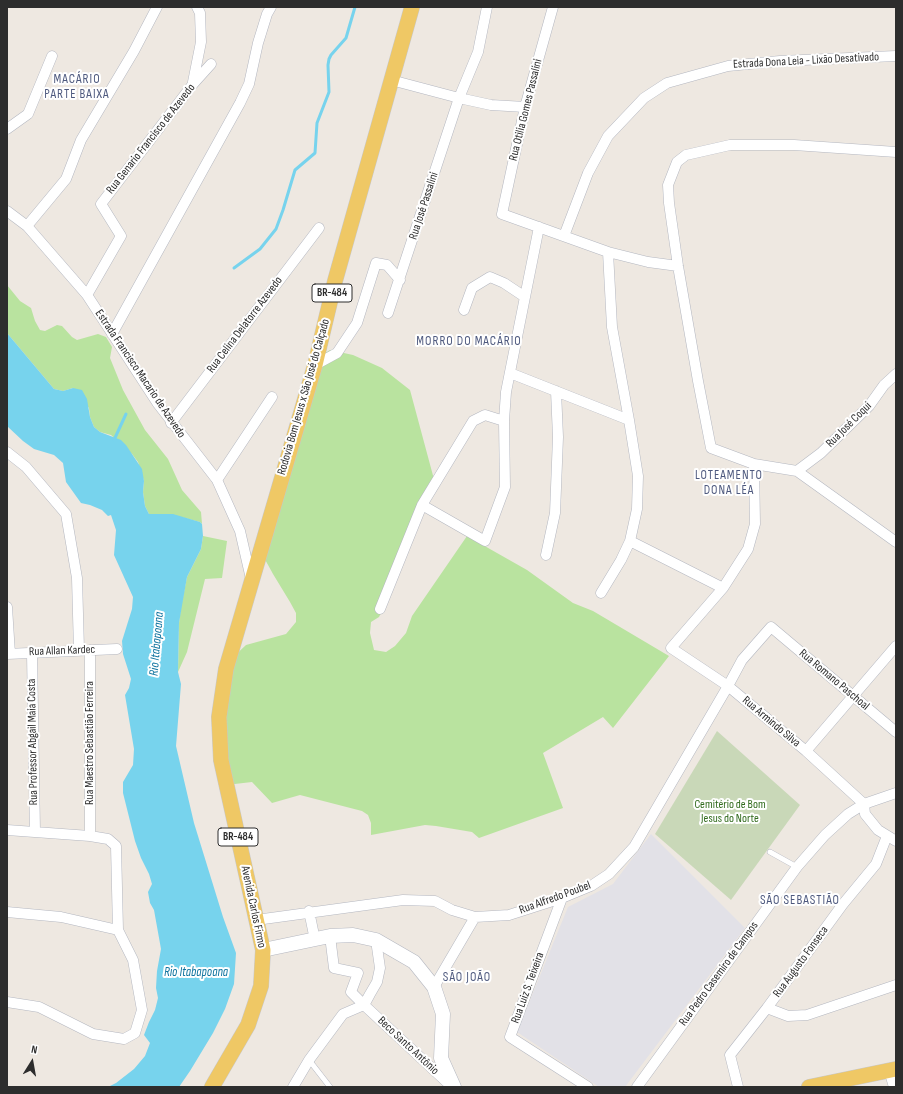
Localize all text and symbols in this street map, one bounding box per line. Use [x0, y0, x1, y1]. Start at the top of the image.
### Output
street label: Estrada Dona Leia - Lixão Desativado [733, 50, 879, 72]
street label: Rua Otilia Gomes Passalini [506, 58, 546, 162]
district label: MACÁRIO PARTE BAIXA [44, 72, 110, 103]
street label: Rua Genario Francisco de Azevedo [103, 81, 199, 197]
street label: Rua José Passalini [406, 170, 442, 242]
street label: Rua Celina Delatorre Azevedo [204, 274, 286, 376]
road number: BR-484 [312, 284, 352, 302]
street label: Estrada Francisco Macario de Azevedo [92, 307, 188, 441]
street label: Rodovia Bom Jesus x São José do Calçado [275, 317, 333, 477]
district label: MORRO DO MACÁRIO [416, 334, 522, 350]
street label: Rua José Coqui [823, 399, 875, 451]
district label: LOTEAMENTO DONA LÉA [695, 468, 763, 499]
water label: Rio Itabapoana [146, 611, 168, 677]
street label: Rua Allan Kardec [29, 643, 95, 659]
street label: Rua Romano Paschoal [796, 646, 872, 714]
street label: Rua Professor Abgail Maia Costa [25, 678, 41, 806]
street label: Rua Maestro Sebastião Ferreira [83, 681, 97, 805]
street label: Rua Armindo Silva [739, 693, 803, 751]
park label: Cemitério de Bom Jesus do Norte [694, 798, 766, 826]
road number: BR-484 [218, 828, 258, 846]
street label: Avenida Carlos Firmo [237, 865, 269, 949]
street label: Rua Alfredo Poubel [517, 878, 593, 918]
district label: SÃO SEBASTIÃO [760, 893, 840, 909]
street label: Rua Pedro Casemiro de Campos [676, 919, 762, 1029]
street label: Rua Augusto Fonseca [770, 924, 832, 1000]
street label: Rua Luiz S. Teixeira [508, 950, 548, 1026]
water label: Rio Itabapoana [164, 965, 228, 981]
district label: SÃO JOÃO [443, 970, 491, 986]
street label: Beco Santo Antônio [374, 1014, 442, 1078]
north arrow [12, 1042, 52, 1082]
text: N [30, 1043, 39, 1057]

